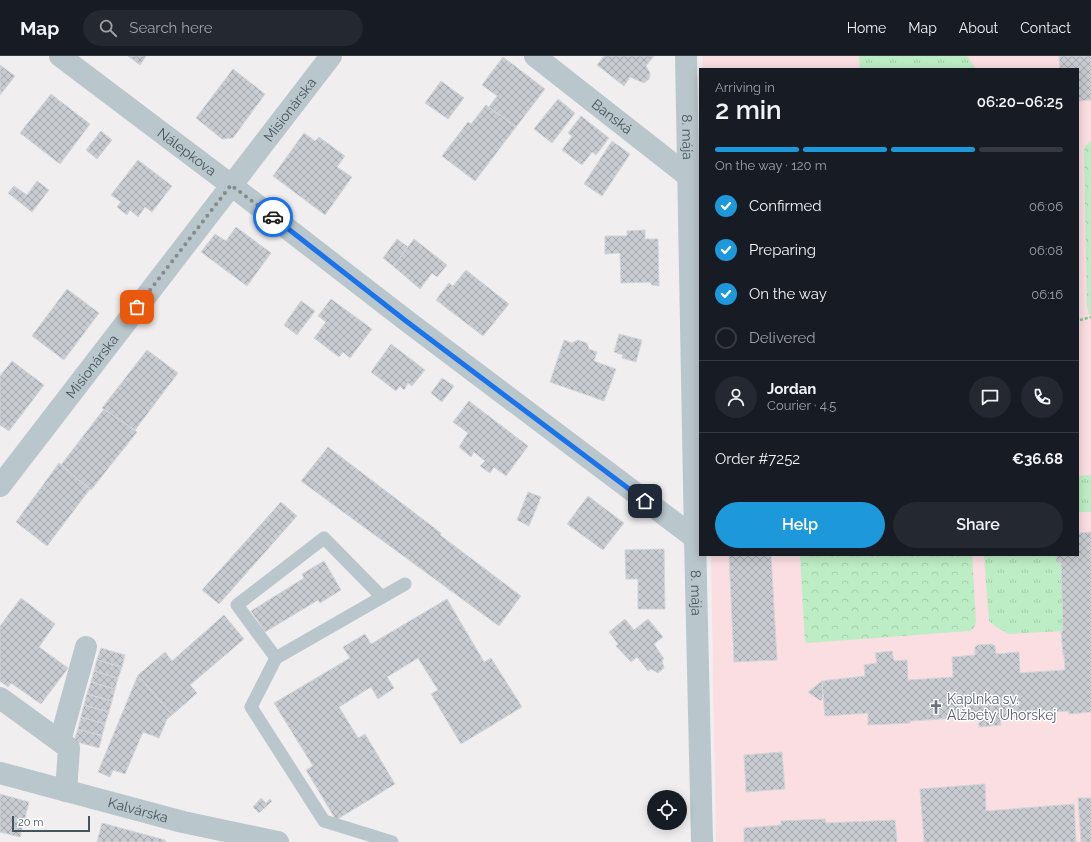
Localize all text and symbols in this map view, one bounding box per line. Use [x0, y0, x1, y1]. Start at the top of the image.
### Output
search box [83, 10, 363, 46]
text: Map [20, 17, 59, 39]
icon: search [97, 17, 119, 39]
text: Search here [129, 19, 213, 37]
text: Home [847, 20, 886, 36]
text: Map [908, 20, 937, 36]
text: About [959, 20, 998, 36]
text: Contact [1020, 20, 1071, 36]
street label: Misionárska [260, 75, 319, 145]
text: Arriving in [715, 80, 775, 95]
text: 06:20–06:25 [977, 93, 1063, 111]
text: 2 min [715, 95, 782, 125]
street label: Banská [589, 96, 636, 137]
street label: 8. mája [679, 114, 696, 160]
street label: Nálepkova [155, 125, 219, 179]
text: On the way · 120 m [715, 158, 827, 173]
icon: check [715, 195, 737, 217]
courier [253, 197, 293, 237]
text: Confirmed [749, 197, 822, 215]
text: 06:06 [1029, 199, 1063, 214]
icon: car [262, 206, 284, 228]
icon: check [715, 239, 737, 261]
text: Preparing [749, 241, 816, 259]
text: 06:08 [1029, 243, 1063, 258]
icon: check [715, 283, 737, 305]
text: On the way [749, 285, 827, 303]
text: 06:16 [1031, 287, 1063, 302]
pin [120, 290, 154, 324]
icon: bag [126, 296, 148, 318]
text: Delivered [749, 329, 816, 347]
street label: Misionárska [63, 331, 122, 401]
button: person [715, 376, 757, 418]
button: chat [969, 376, 1011, 418]
button: phone [1021, 376, 1063, 418]
text: Jordan [767, 380, 816, 398]
text: Courier · 4.5 [767, 398, 836, 413]
text: Order #7252 [715, 450, 800, 468]
text: €36.68 [1012, 450, 1063, 468]
pin [628, 484, 662, 518]
icon: home [634, 490, 656, 512]
button: Help [715, 502, 885, 548]
button: Share [893, 502, 1063, 548]
street label: 8. mája [688, 570, 705, 616]
place label: Kaplnka sv. Alžbety Uhorskej [947, 691, 1057, 723]
church icon: Kaplnka sv. Alžbety Uhorskej [928, 699, 944, 715]
map controls [647, 790, 687, 830]
button: locate [647, 790, 687, 830]
street label: Kalvárska [106, 794, 170, 826]
scale bar [12, 814, 90, 833]
text: 20 m [18, 816, 43, 829]

